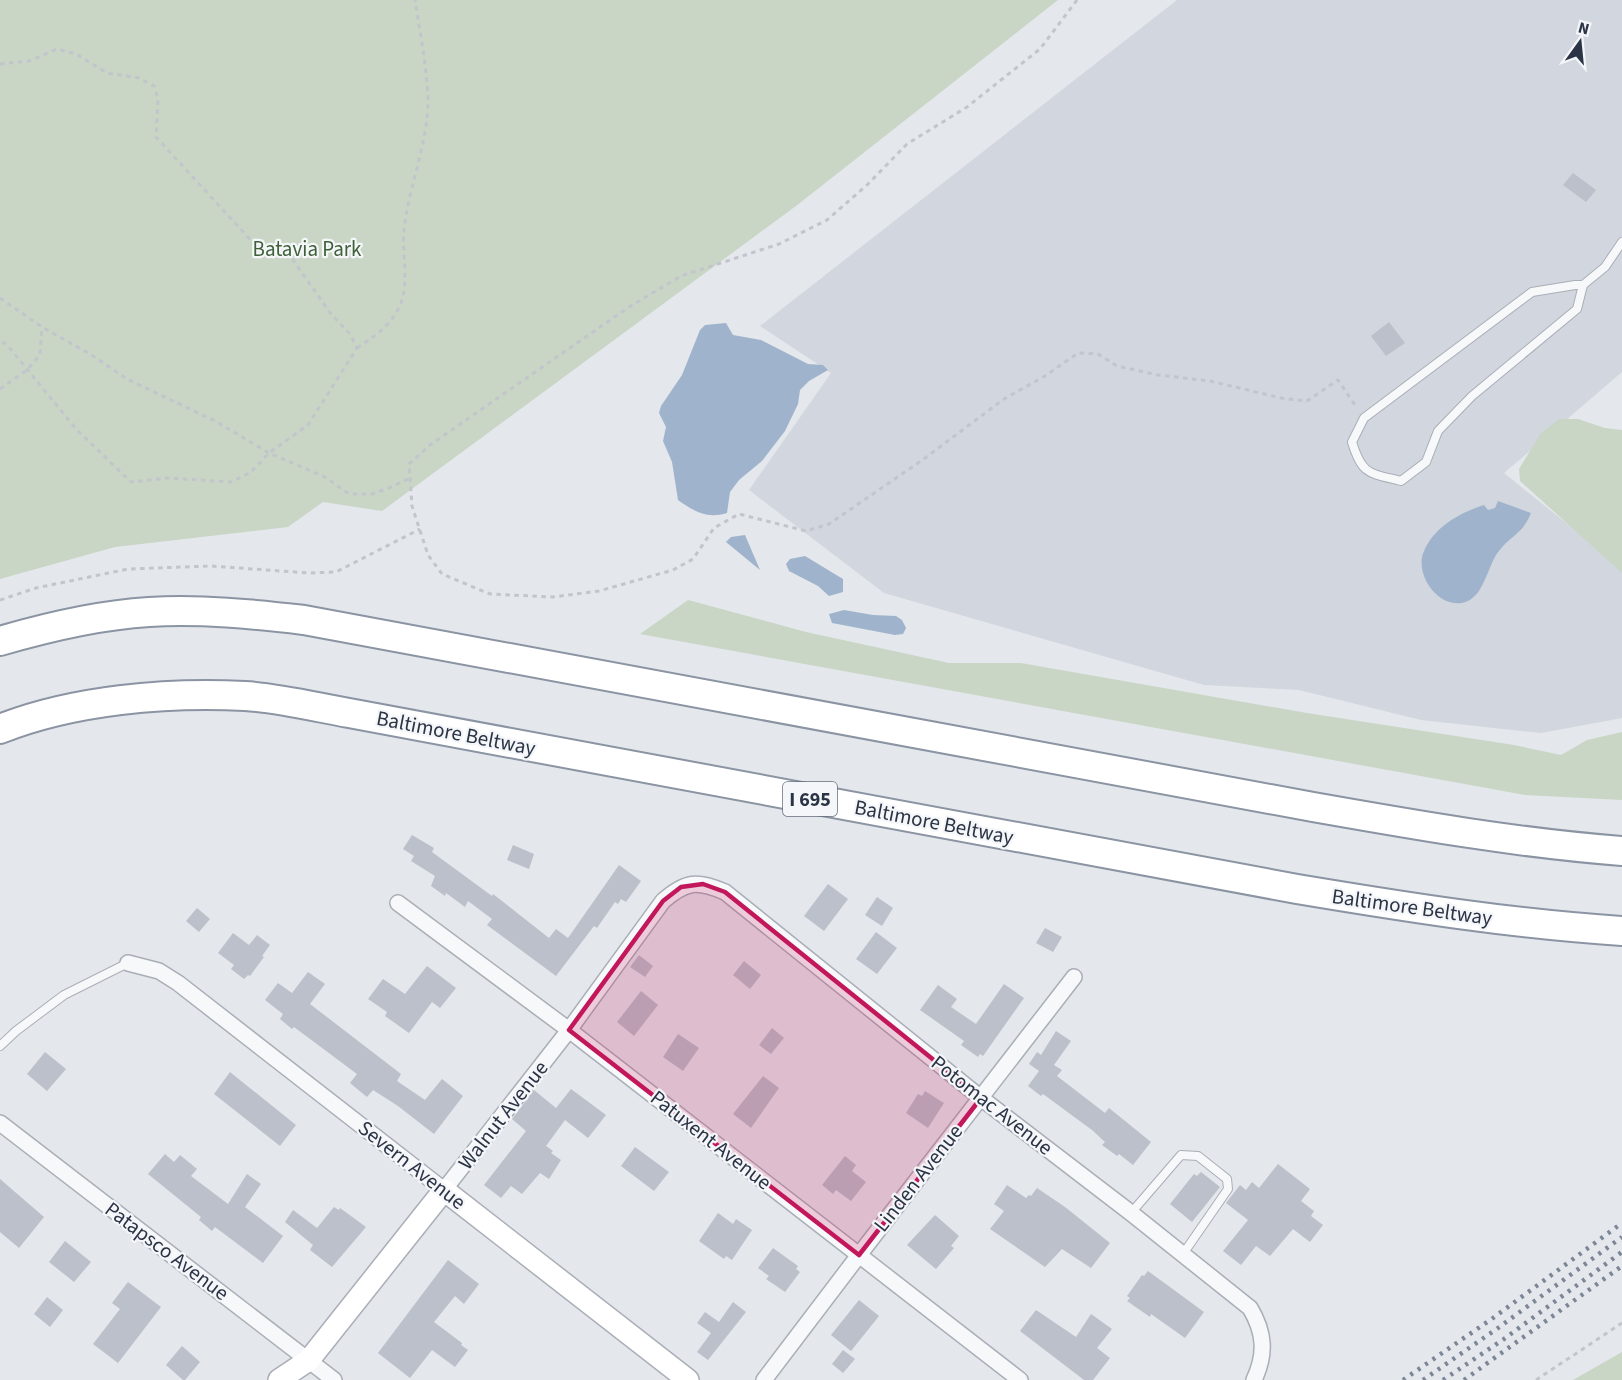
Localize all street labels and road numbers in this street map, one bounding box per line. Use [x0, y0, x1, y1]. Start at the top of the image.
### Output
street label: Baltimore Beltway [374, 703, 538, 763]
road number: I 695 [783, 782, 837, 816]
street label: Baltimore Beltway [852, 792, 1016, 852]
street label: Baltimore Beltway [1330, 881, 1494, 933]
street label: Potomac Avenue [925, 1048, 1059, 1162]
street label: Walnut Avenue [451, 1054, 555, 1176]
street label: Patuxent Avenue [644, 1083, 778, 1197]
street label: Severn Avenue [352, 1113, 472, 1217]
street label: Linden Avenue [866, 1118, 970, 1238]
street label: Patapsco Avenue [99, 1194, 235, 1308]

